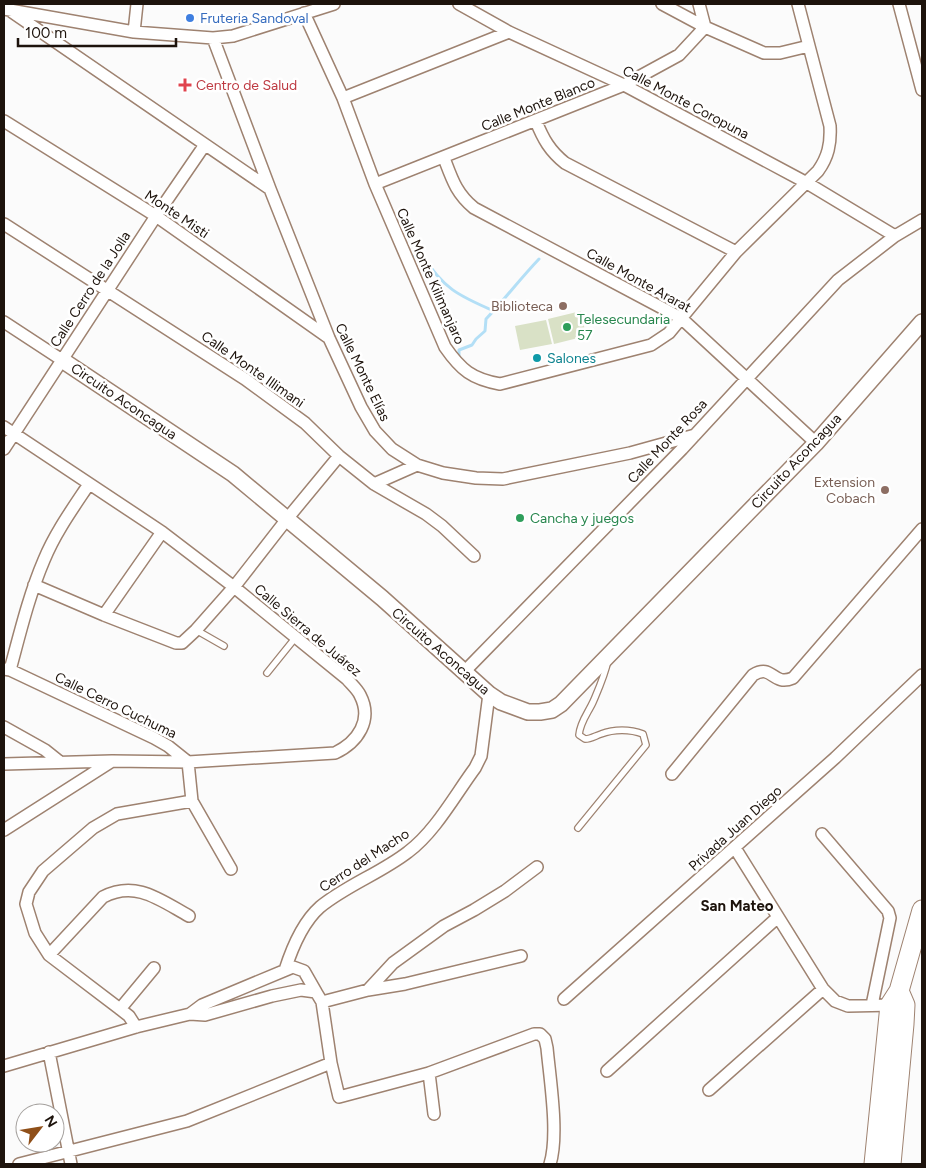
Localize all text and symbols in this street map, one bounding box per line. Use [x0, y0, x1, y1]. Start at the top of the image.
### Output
place label: Fruteria Sandoval [200, 10, 309, 27]
marker: Fruteria Sandoval [184, 12, 196, 24]
scale bar [18, 15, 175, 47]
text: 100 m [25, 24, 67, 42]
street label: Calle Monte Coropuna [620, 62, 752, 143]
street label: Calle Monte Blanco [479, 74, 597, 135]
place label: Centro de Salud [196, 77, 297, 94]
marker: Centro de Salud [178, 78, 192, 92]
street label: Monte Misti [141, 187, 212, 242]
street label: Calle Monte Kilimanjaro [393, 205, 468, 347]
street label: Calle Cerro de la Jolla [47, 228, 134, 350]
street label: Calle Monte Ararat [583, 245, 694, 316]
place label: Biblioteca [491, 298, 553, 315]
marker: Biblioteca [557, 300, 569, 312]
place label: Telesecundaria 57 [577, 311, 670, 344]
street label: Calle Monte Elías [331, 320, 394, 424]
marker: Telesecundaria 57 [561, 321, 573, 333]
street label: Calle Monte Illimani [198, 327, 308, 411]
place label: Salones [547, 350, 596, 367]
marker: Salones [531, 352, 543, 364]
street label: Circuito Aconcagua [67, 360, 180, 443]
street label: Calle Monte Rosa [624, 396, 711, 487]
street label: Circuito Aconcagua [748, 410, 845, 513]
place label: Extension Cobach [814, 474, 875, 507]
marker: Extension Cobach [879, 484, 891, 496]
place label: Cancha y juegos [530, 510, 634, 527]
marker: Cancha y juegos [514, 512, 526, 524]
street label: Calle Sierra de Juárez [251, 581, 365, 680]
street label: Circuito Aconcagua [388, 604, 493, 699]
street label: Calle Cerro Cuchuma [52, 669, 179, 742]
street label: Privada Juan Diego [685, 782, 785, 875]
street label: Cerro del Macho [316, 825, 412, 896]
district label: San Mateo [701, 897, 774, 915]
north arrow [15, 1103, 65, 1153]
text: N [41, 1113, 61, 1131]

